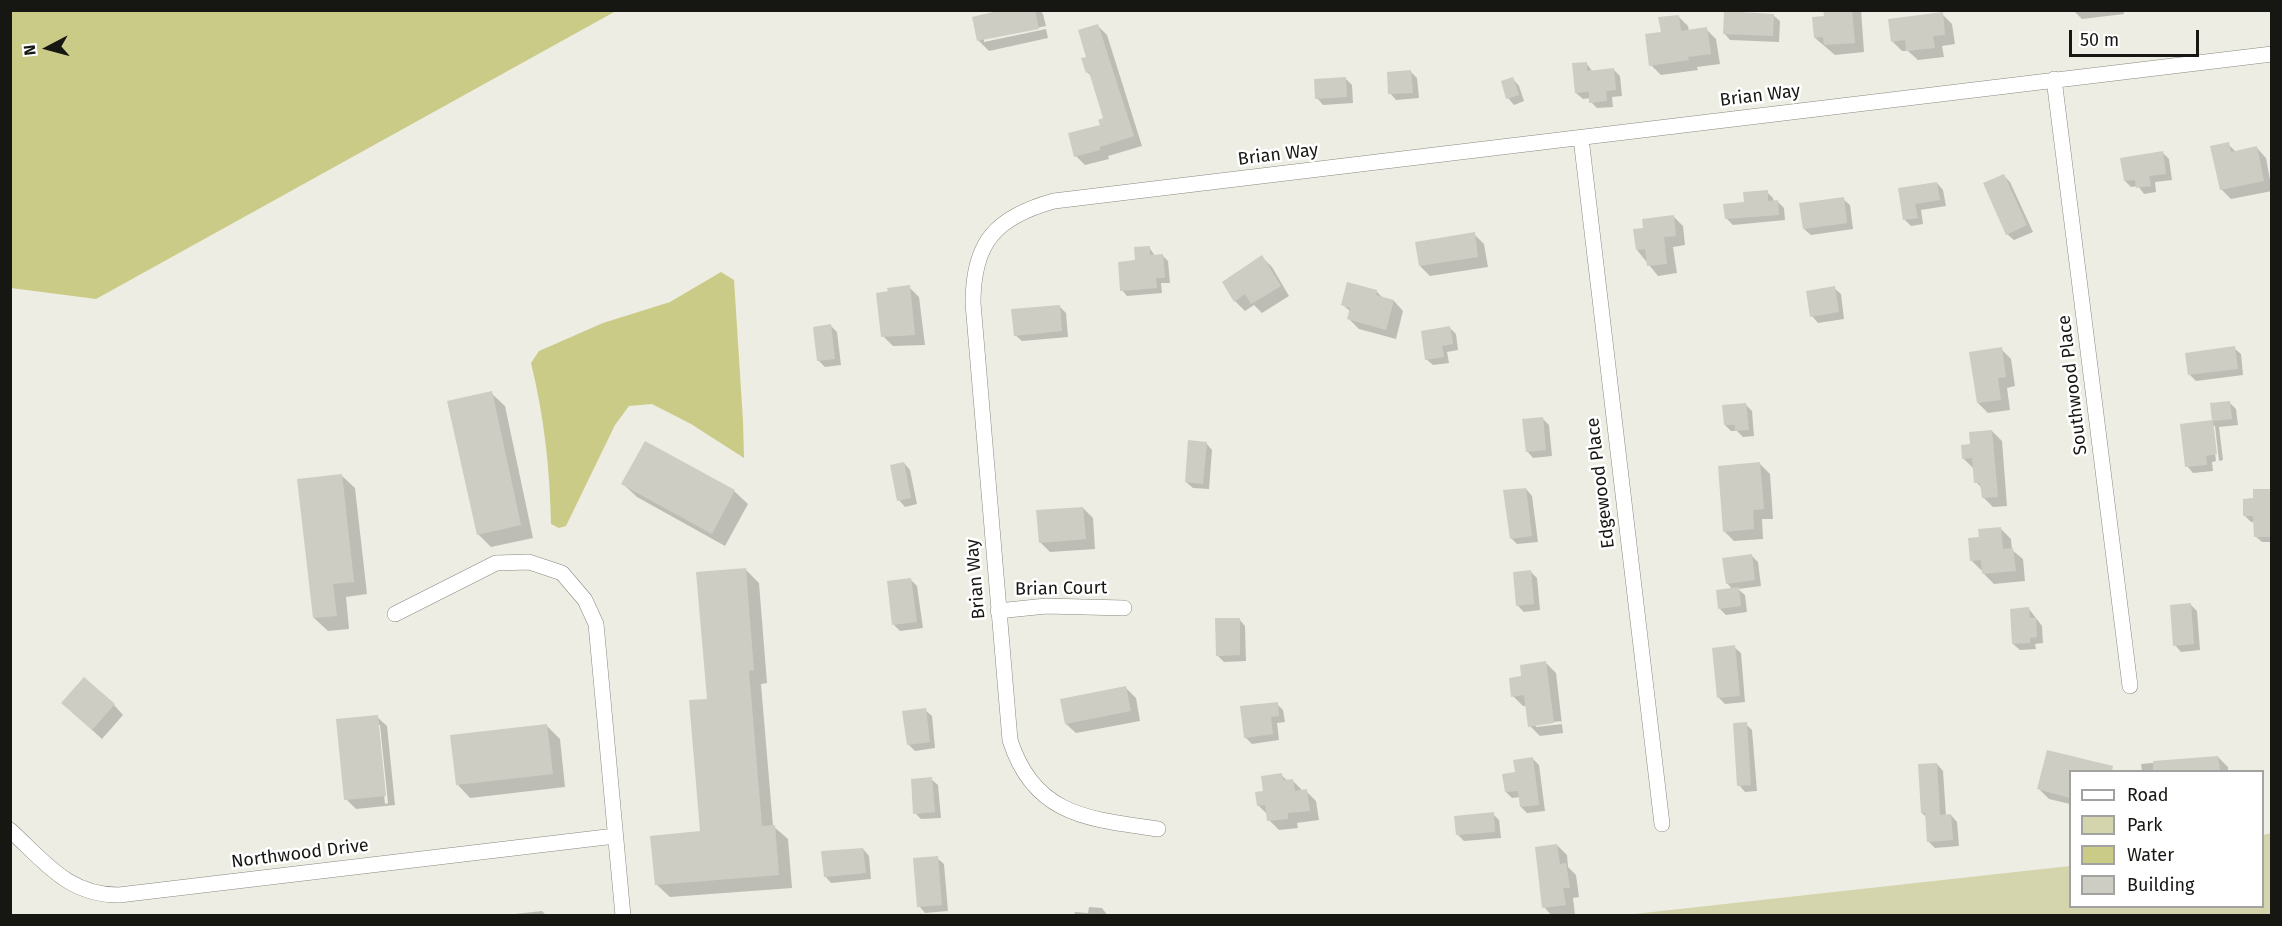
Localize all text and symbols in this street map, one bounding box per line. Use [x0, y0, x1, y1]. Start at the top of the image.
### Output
north arrow [18, 18, 78, 78]
scale bar [2072, 18, 2202, 56]
text: 50 m [2080, 29, 2119, 51]
text: N [20, 44, 40, 56]
street label: Brian Way [1719, 80, 1801, 112]
street label: Brian Way [1237, 139, 1319, 171]
street label: Southwood Place [2054, 314, 2092, 456]
street label: Edgewood Place [1582, 416, 1620, 550]
street label: Brian Way [962, 538, 990, 620]
street label: Brian Court [1015, 577, 1107, 601]
legend [2069, 770, 2264, 908]
text: Road [2127, 784, 2169, 806]
text: Park [2127, 814, 2162, 836]
street label: Northwood Drive [230, 835, 370, 873]
text: Water [2127, 844, 2174, 866]
text: Building [2127, 874, 2194, 896]

